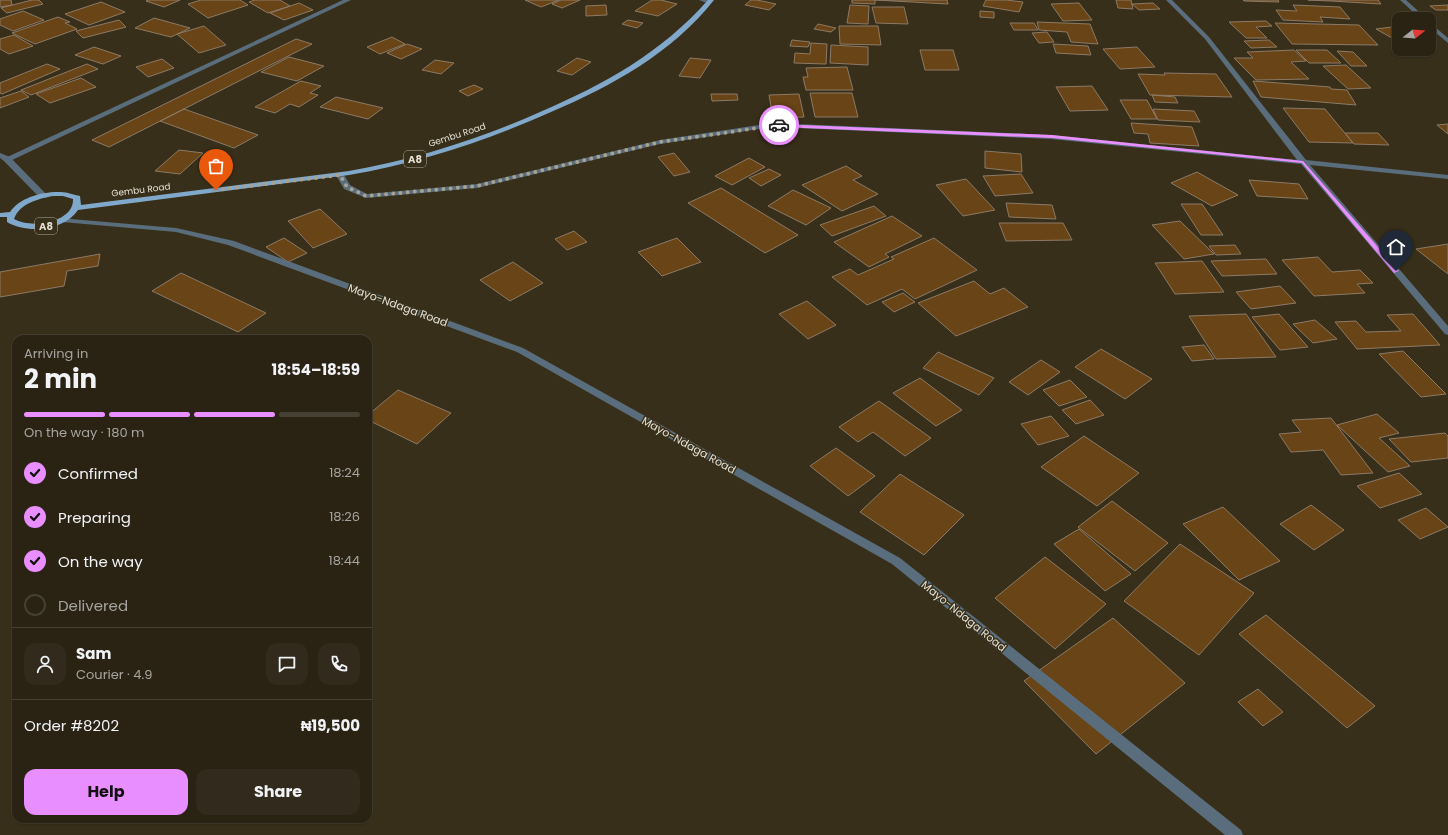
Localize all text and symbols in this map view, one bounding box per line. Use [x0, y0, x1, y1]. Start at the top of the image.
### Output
north arrow [1392, 12, 1436, 56]
map controls [1392, 12, 1436, 56]
courier [759, 105, 799, 145]
icon: car [768, 114, 790, 136]
street label: Gembu Road [427, 120, 487, 150]
pin [199, 149, 233, 190]
road number: A8 [404, 151, 426, 167]
icon: bag [205, 155, 227, 177]
street label: Gembu Road [111, 180, 171, 200]
road number: A8 [35, 218, 57, 234]
pin [1379, 230, 1413, 271]
icon: home [1385, 236, 1407, 258]
street label: Mayo-Ndaga Road [346, 279, 450, 331]
text: Arriving in [24, 344, 88, 363]
text: 18:54–18:59 [271, 359, 360, 380]
text: 2 min [24, 361, 97, 397]
street label: Mayo-Ndaga Road [639, 412, 739, 478]
text: On the way · 180 m [24, 423, 144, 442]
icon: check [24, 462, 46, 484]
text: Confirmed [58, 463, 138, 484]
text: 18:24 [329, 463, 360, 482]
icon: check [24, 506, 46, 528]
text: Preparing [58, 507, 131, 528]
text: 18:26 [329, 507, 360, 526]
icon: check [24, 550, 46, 572]
text: On the way [58, 551, 143, 572]
text: 18:44 [329, 551, 360, 570]
street label: Mayo-Ndaga Road [918, 577, 1010, 655]
text: Delivered [58, 595, 128, 616]
button: person [24, 643, 66, 685]
text: Sam [76, 643, 111, 664]
button: chat [266, 643, 308, 685]
button: phone [318, 643, 360, 685]
text: Courier · 4.9 [76, 665, 152, 684]
text: Order #8202 [24, 715, 119, 736]
text: ₦19,500 [301, 715, 360, 736]
button: Help [24, 769, 188, 815]
button: Share [196, 769, 360, 815]

